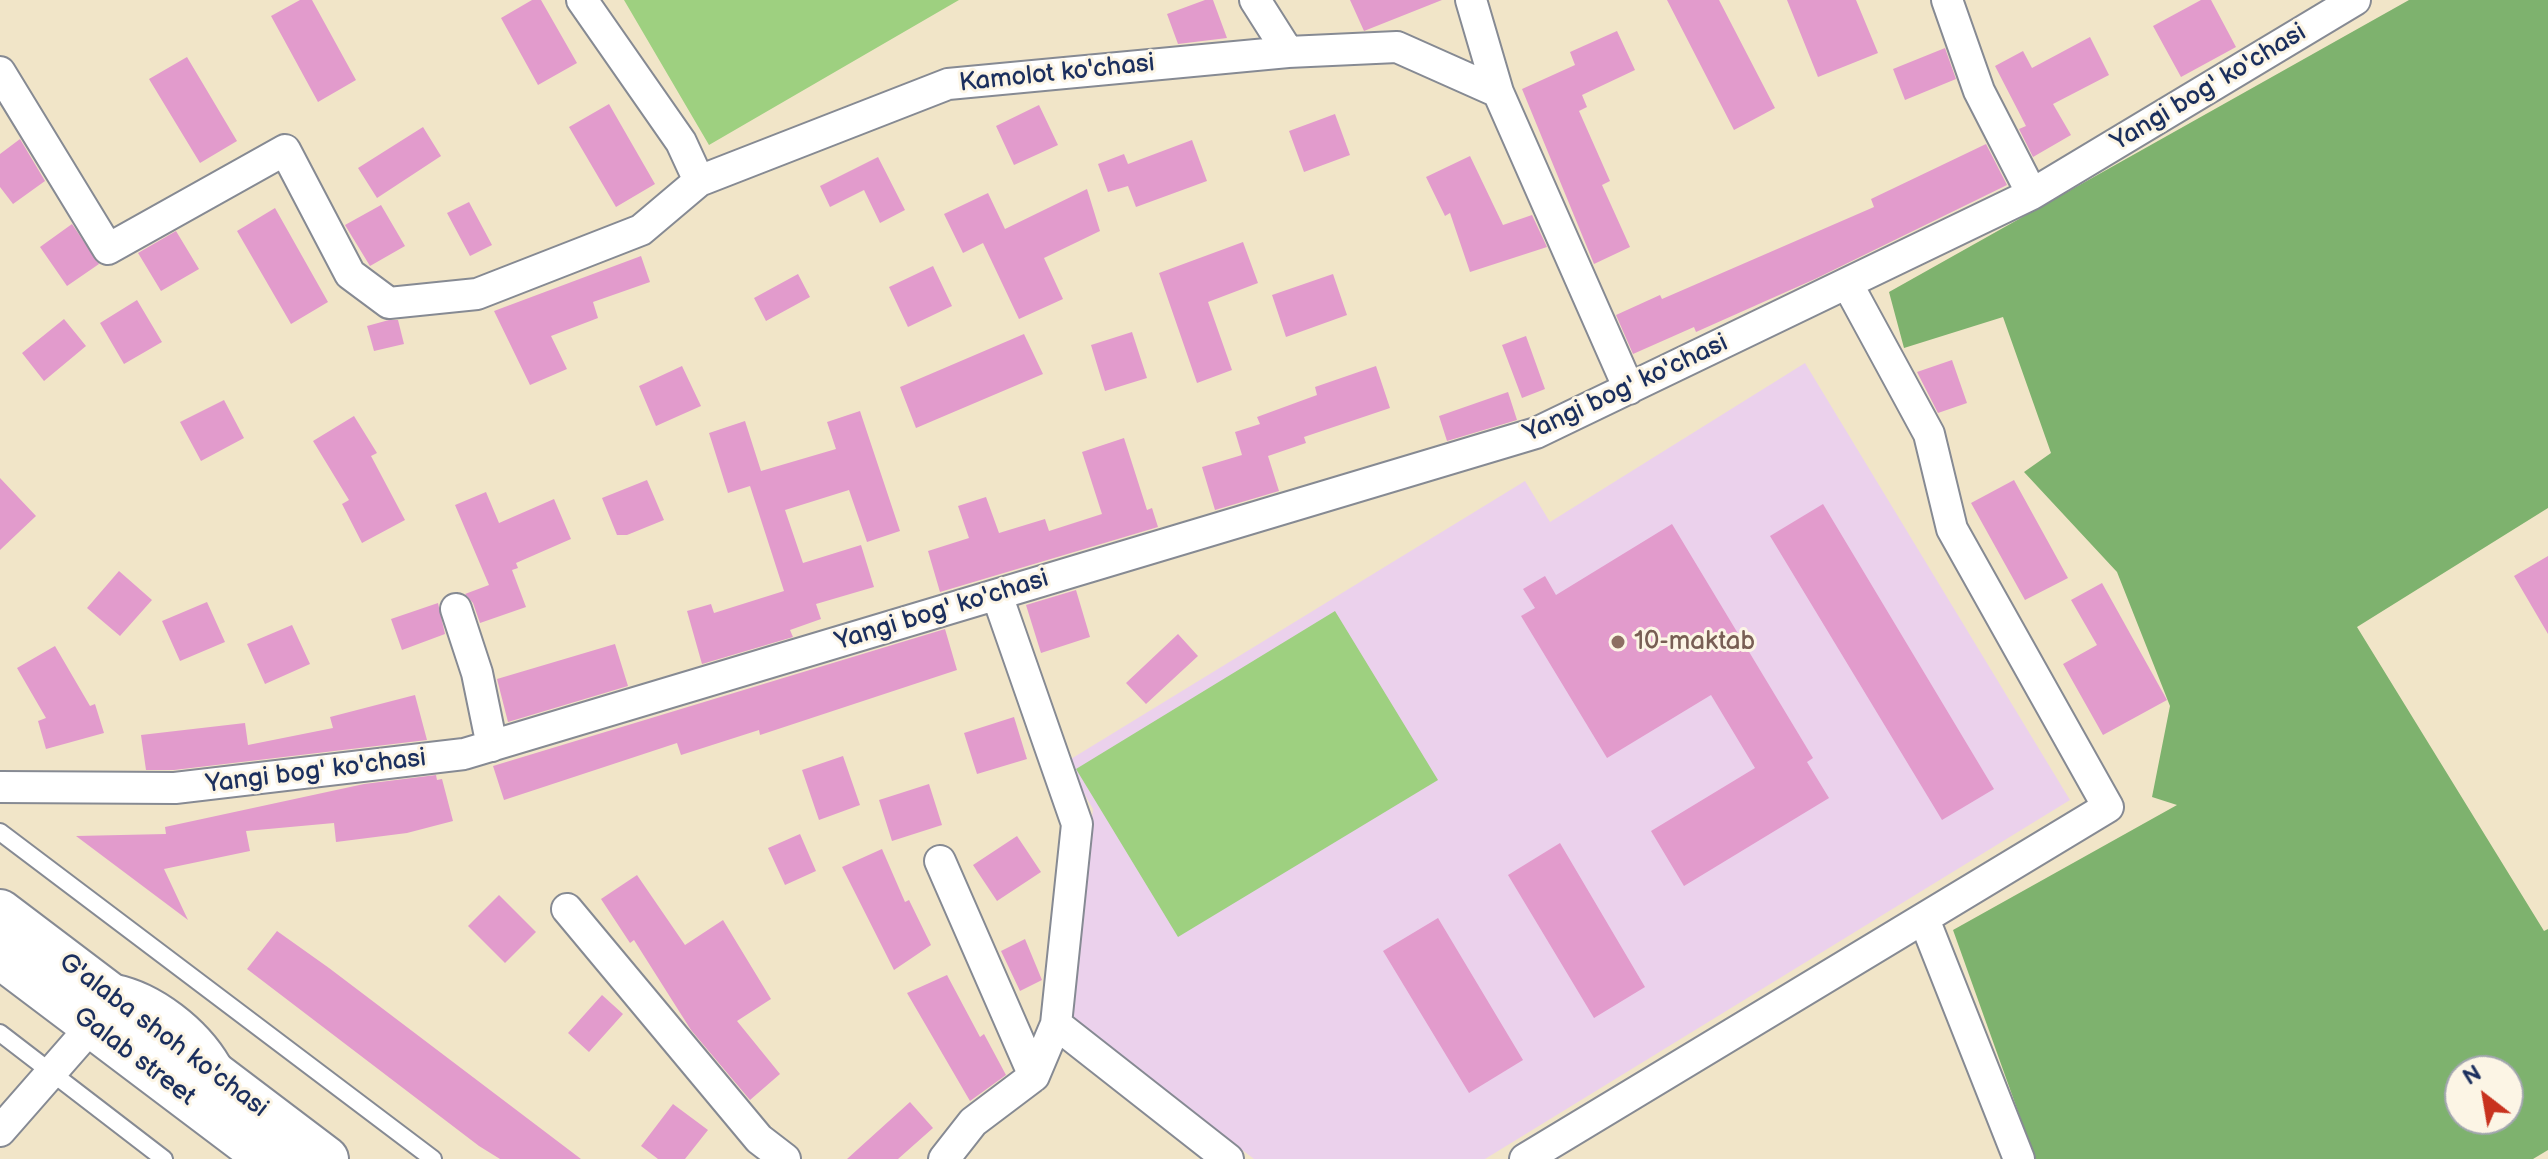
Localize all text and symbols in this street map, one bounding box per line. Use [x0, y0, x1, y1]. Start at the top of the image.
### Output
street label: Yangi bog' ko'chasi [2106, 18, 2312, 158]
street label: Kamolot ko'chasi [958, 48, 1156, 100]
street label: Yangi bog' ko'chasi [1519, 328, 1733, 450]
street label: Yangi bog' ko'chasi [831, 564, 1053, 658]
place label: 10-maktab [1634, 626, 1755, 658]
marker: 10-maktab [1609, 633, 1627, 651]
street label: Yangi bog' ko'chasi [204, 743, 428, 801]
street label: G'alaba shoh ko'chasi [52, 947, 274, 1125]
street label: Galab street [67, 1001, 201, 1113]
north arrow [2444, 1055, 2524, 1135]
text: N [2458, 1060, 2486, 1092]

